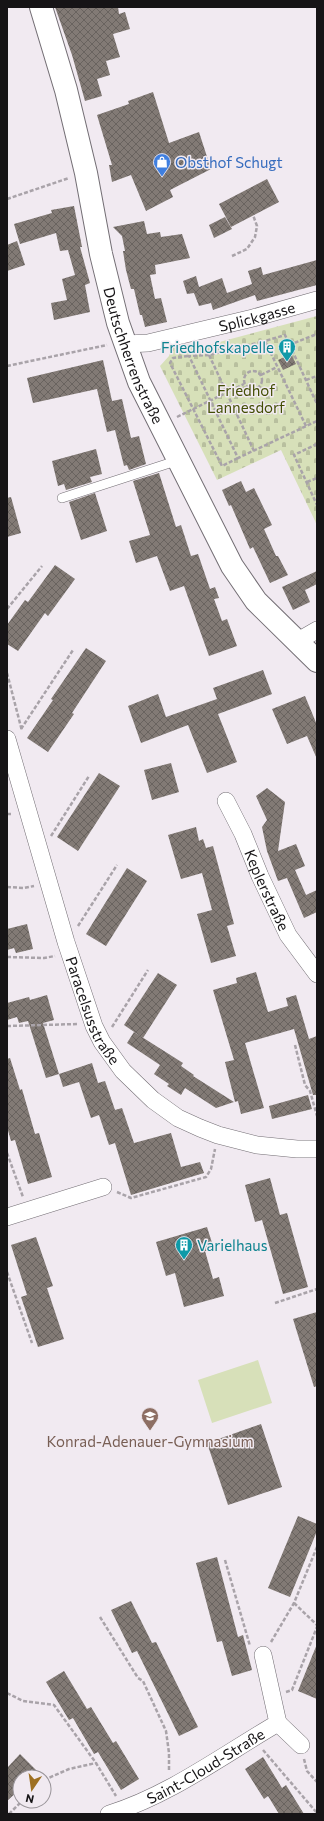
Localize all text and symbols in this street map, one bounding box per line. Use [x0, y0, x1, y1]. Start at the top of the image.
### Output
shop icon: Obsthof Schugt [152, 152, 172, 177]
place label: Obsthof Schugt [175, 153, 283, 171]
street label: Deutschherrenstraße [100, 285, 168, 427]
street label: Splickgasse [217, 298, 297, 335]
building icon: Friedhofskapelle [277, 337, 297, 362]
place label: Friedhofskapelle [161, 338, 274, 356]
park label: Friedhof Lannesdorf [207, 381, 285, 416]
street label: Keplerstraße [241, 847, 294, 934]
street label: Paracelsusstraße [62, 954, 124, 1068]
building icon: Varielhaus [174, 1235, 194, 1260]
place label: Varielhaus [197, 1236, 268, 1254]
school or university icon: Konrad-Adenauer-Gymnasium [140, 1406, 160, 1431]
place label: Konrad-Adenauer-Gymnasium [46, 1432, 254, 1450]
street label: Saint-Cloud-Straße [144, 1724, 268, 1807]
north arrow [12, 1769, 52, 1809]
text: N [24, 1792, 35, 1806]

